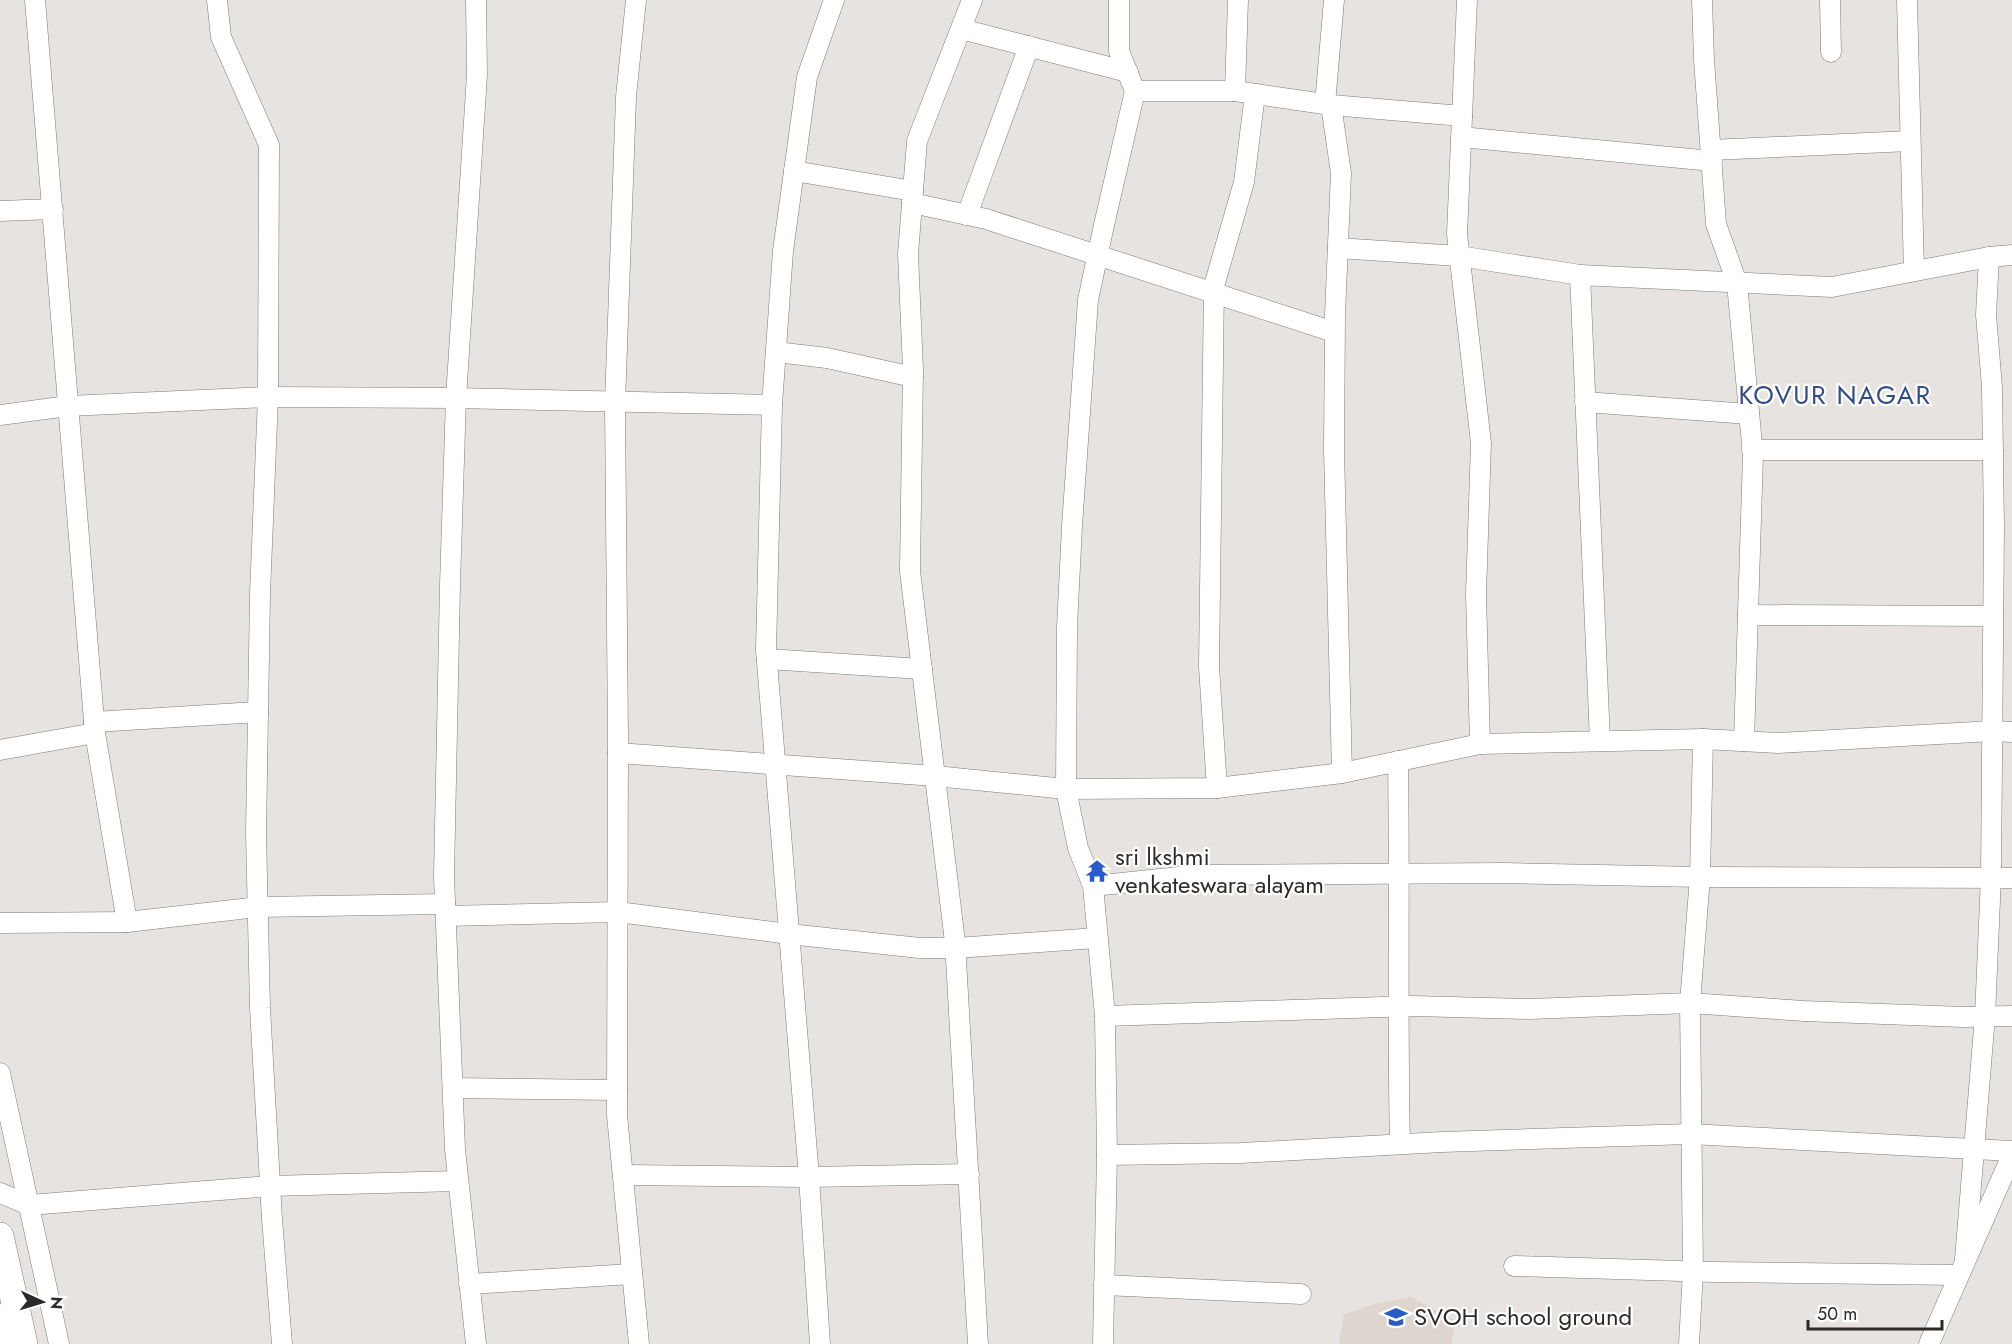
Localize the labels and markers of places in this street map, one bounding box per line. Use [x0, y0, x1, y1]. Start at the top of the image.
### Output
place label: sri lkshmi venkateswara alayam [1115, 839, 1324, 902]
temple icon: sri lkshmi venkateswara alayam [1084, 858, 1110, 884]
place label: SVOH school ground [1414, 1299, 1632, 1334]
school or university icon: SVOH school ground [1383, 1304, 1409, 1330]

